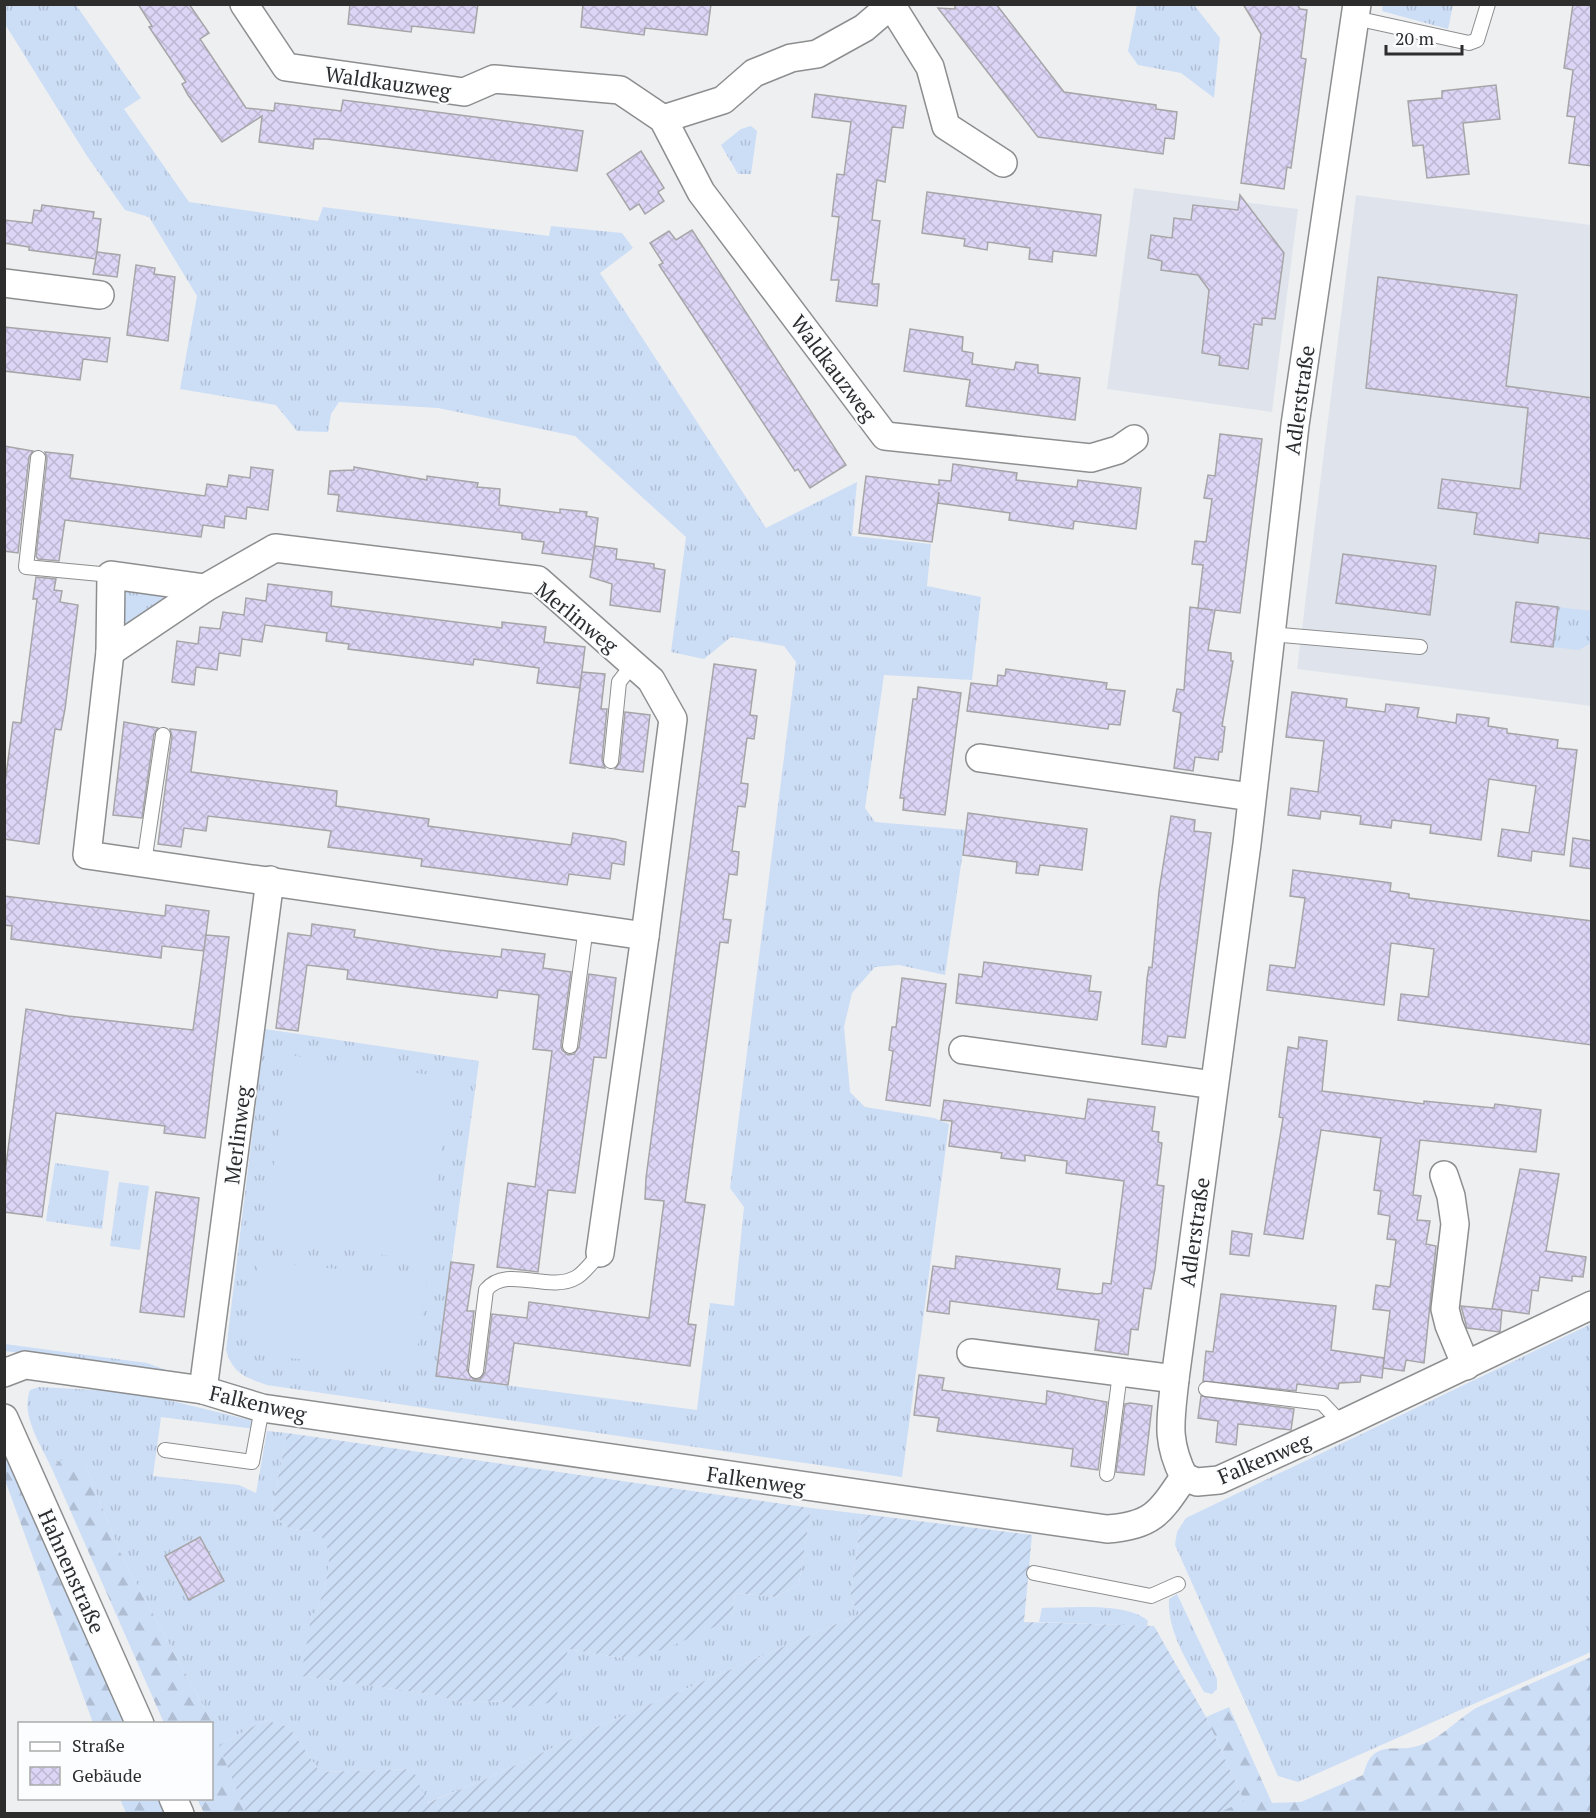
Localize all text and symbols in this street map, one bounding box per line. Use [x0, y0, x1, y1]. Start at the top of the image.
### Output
scale bar [1386, 18, 1462, 56]
text: 20 m [1395, 26, 1435, 50]
street label: Waldkauzweg [323, 59, 454, 105]
street label: Waldkauzweg [785, 309, 884, 428]
street label: Adlerstraße [1277, 343, 1321, 457]
street label: Merlinweg [530, 575, 625, 659]
street label: Merlinweg [217, 1083, 257, 1186]
street label: Adlerstraße [1172, 1175, 1216, 1289]
street label: Falkenweg [207, 1378, 310, 1428]
street label: Falkenweg [1213, 1425, 1316, 1490]
street label: Falkenweg [705, 1459, 808, 1501]
street label: Hahnenstraße [32, 1504, 112, 1638]
legend [18, 1722, 213, 1800]
text: Straße [72, 1733, 125, 1757]
text: Gebäude [72, 1763, 142, 1787]

